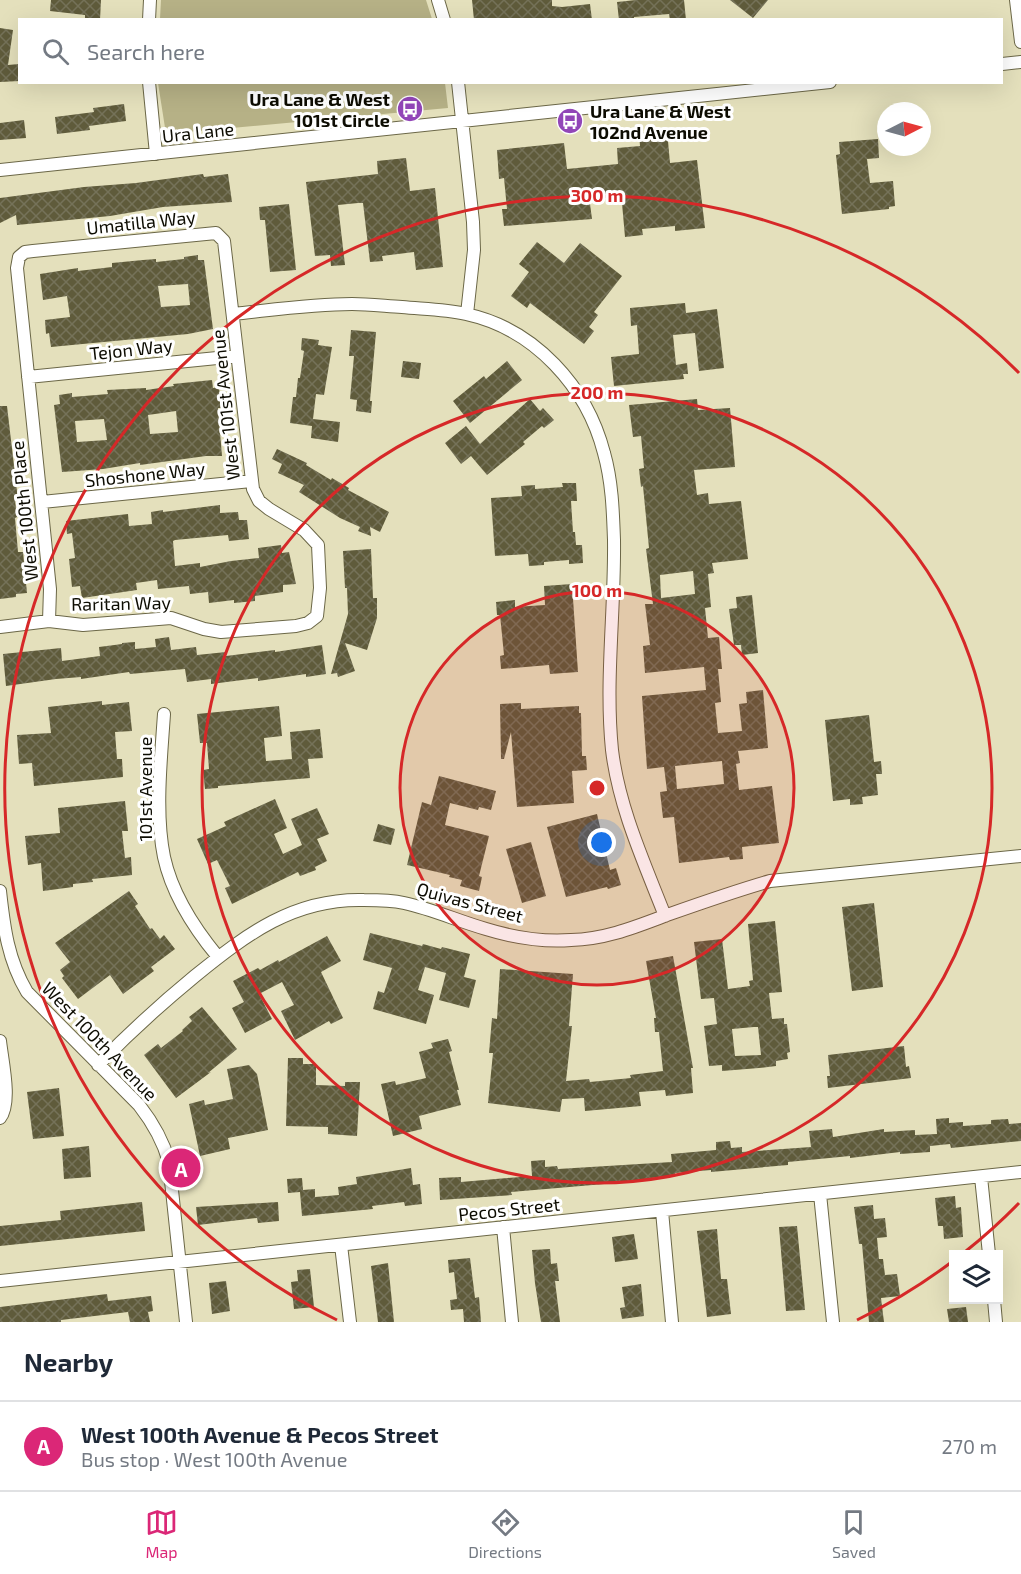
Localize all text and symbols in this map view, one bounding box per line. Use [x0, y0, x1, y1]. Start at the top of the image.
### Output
search box [18, 18, 1003, 84]
icon: search [39, 35, 72, 68]
text: Search here [87, 38, 205, 64]
place label: Ura Lane & West 101st Circle [249, 88, 391, 131]
bus stop icon: Ura Lane & West 101st Circle [395, 94, 425, 124]
place label: Ura Lane & West 102nd Avenue [590, 100, 731, 143]
north arrow [877, 102, 931, 156]
bus stop icon: Ura Lane & West 102nd Avenue [555, 106, 585, 136]
street label: Ura Lane [161, 117, 235, 147]
text: 300 m [571, 184, 623, 206]
street label: Umatilla Way [85, 205, 197, 239]
street label: West 101st Avenue [206, 329, 244, 481]
street label: Tejon Way [88, 334, 174, 364]
text: 200 m [571, 381, 623, 403]
street label: West 100th Place [6, 440, 42, 582]
street label: Shoshone Way [84, 457, 207, 491]
text: 100 m [572, 579, 622, 601]
street label: Raritan Way [71, 591, 172, 615]
street label: 101st Avenue [134, 736, 156, 842]
centre of rings [587, 778, 607, 798]
your location [587, 828, 616, 857]
street label: Quivas Street [414, 877, 526, 927]
street label: West 100th Avenue [38, 977, 162, 1105]
pin: A [162, 1146, 201, 1190]
street label: Pecos Street [457, 1193, 561, 1225]
map controls [949, 1250, 1003, 1304]
button: layers [949, 1250, 1003, 1304]
text: Nearby [24, 1346, 113, 1377]
text: West 100th Avenue & Pecos Street [81, 1421, 439, 1447]
text: A [37, 1434, 50, 1458]
text: 270 m [941, 1434, 997, 1458]
text: Bus stop · West 100th Avenue [81, 1447, 347, 1471]
tab: Map [145, 1506, 178, 1561]
tab: Directions [468, 1506, 542, 1561]
tab: Saved [832, 1506, 876, 1561]

